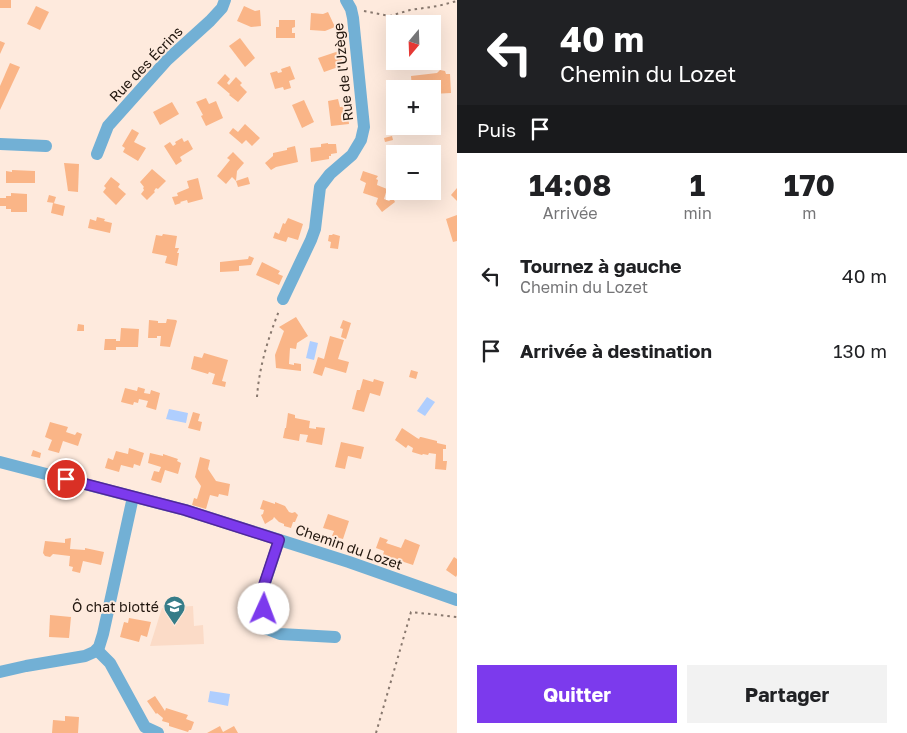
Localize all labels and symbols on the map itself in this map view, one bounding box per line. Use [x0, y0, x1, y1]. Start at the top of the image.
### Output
north arrow [386, 15, 441, 70]
street label: Rue des Écrins [105, 22, 186, 105]
street label: Rue de l'Uzège [329, 22, 356, 122]
pin [45, 458, 87, 500]
street label: Chemin du Lozet [293, 520, 405, 573]
position arrow [237, 582, 289, 634]
school or university icon: Ô chat biotté [163, 595, 187, 626]
place label: Ô chat biotté [72, 598, 159, 615]

